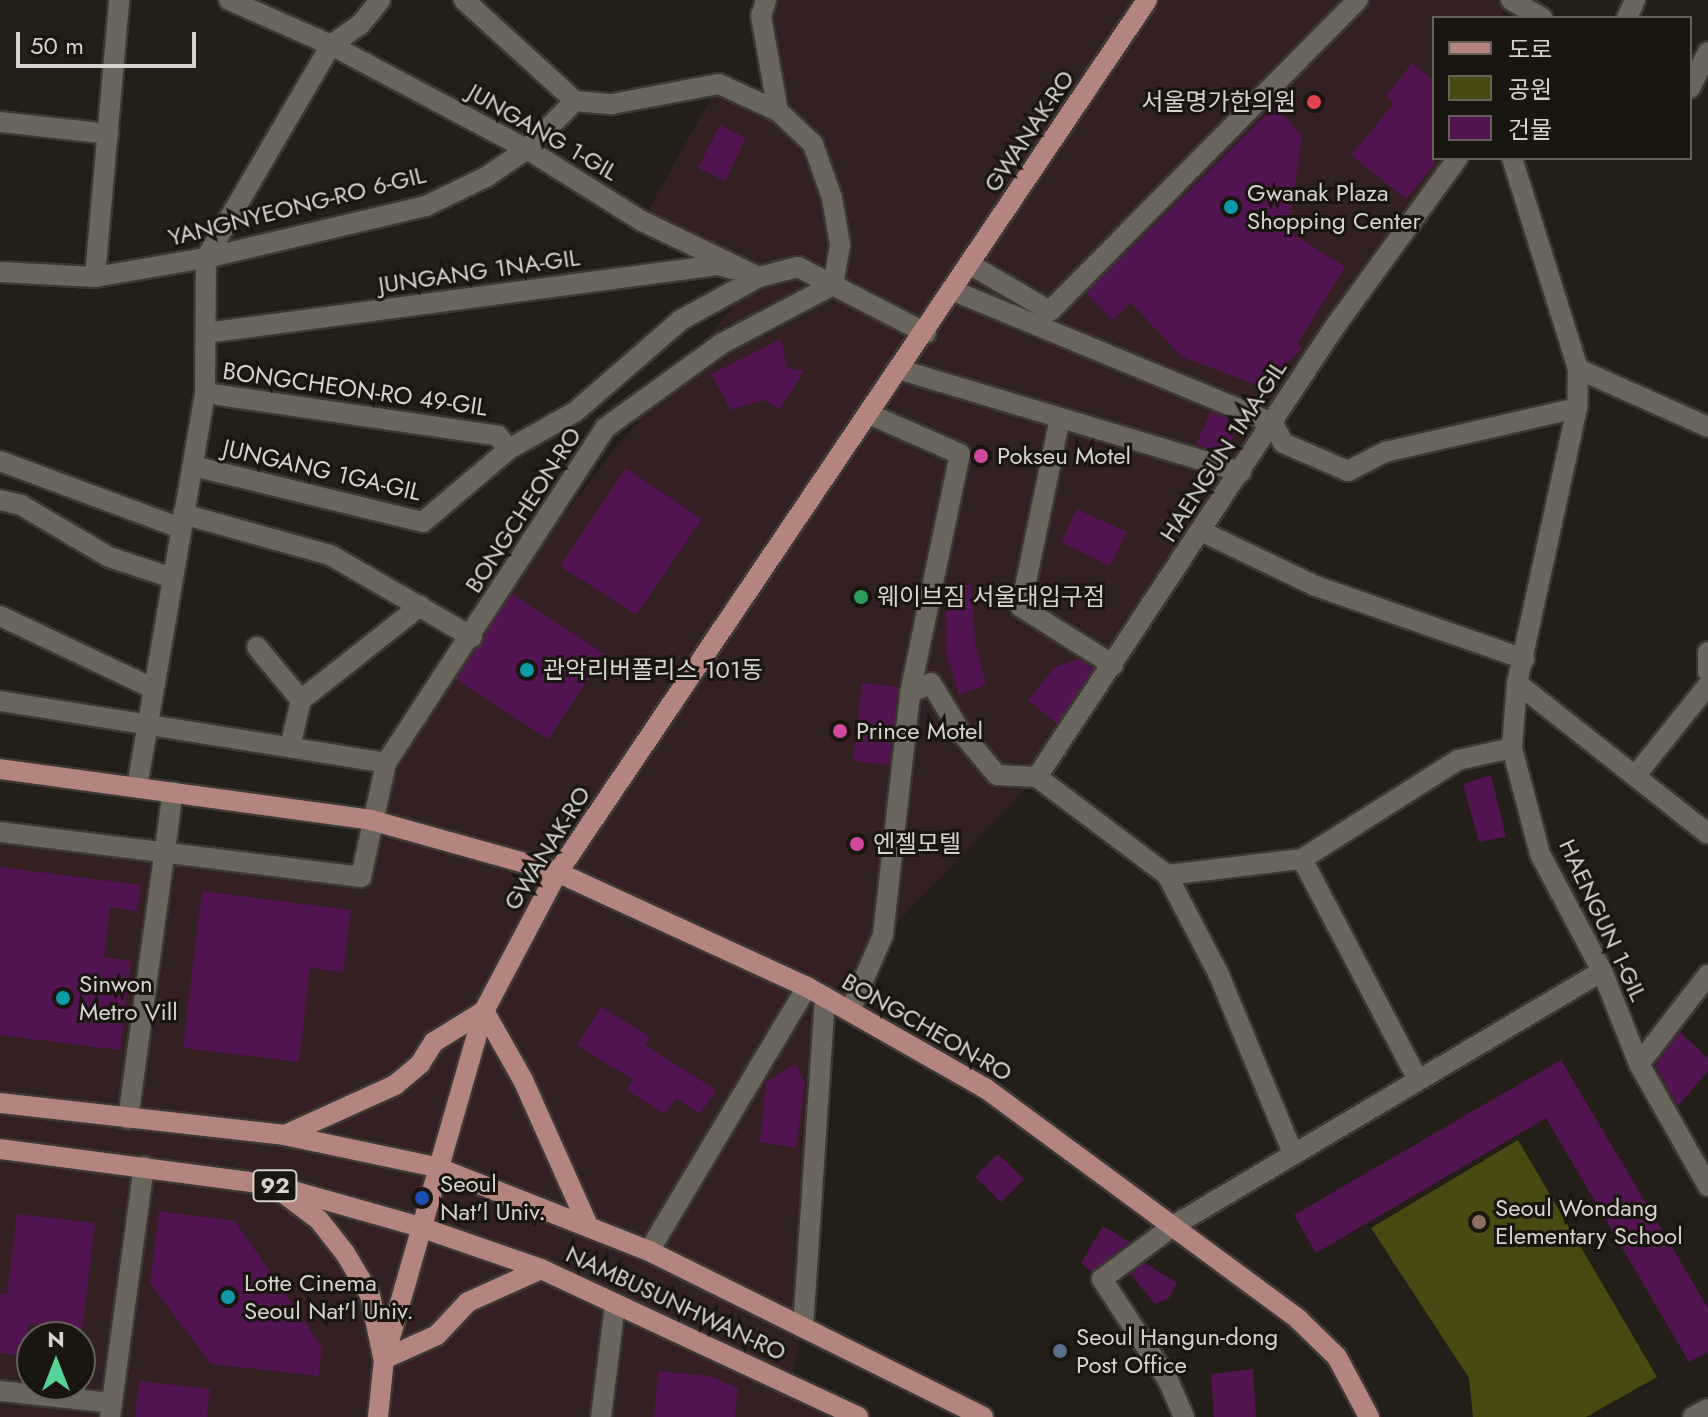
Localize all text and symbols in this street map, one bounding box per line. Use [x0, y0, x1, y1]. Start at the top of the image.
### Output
scale bar [20, 16, 200, 66]
legend [1432, 16, 1692, 160]
text: 50 m [30, 28, 84, 63]
text: 도로 [1508, 32, 1552, 67]
street label: GWANAK-RO [978, 65, 1080, 197]
text: 공원 [1508, 72, 1552, 107]
street label: JUNGANG 1-GIL [463, 77, 623, 187]
place label: 서울명가한의원 [1141, 88, 1296, 116]
marker: 서울명가한의원 [1303, 91, 1325, 113]
text: 건물 [1508, 112, 1552, 147]
street label: YANGNYEONG-RO 6-GIL [165, 160, 429, 252]
place label: Gwanak Plaza Shopping Center [1247, 179, 1421, 235]
marker: Gwanak Plaza Shopping Center [1222, 198, 1240, 216]
street label: JUNGANG 1NA-GIL [376, 243, 582, 299]
street label: HAENGUN 1MA-GIL [1154, 355, 1292, 547]
street label: BONGCHEON-RO 49-GIL [221, 356, 489, 422]
street label: BONGCHEON-RO [459, 422, 587, 598]
street label: JUNGANG 1GA-GIL [220, 433, 424, 507]
place label: Pokseu Motel [997, 442, 1131, 470]
marker: Pokseu Motel [972, 447, 990, 465]
place label: 웨이브짐 서울대입구점 [877, 583, 1105, 611]
marker: 웨이브짐 서울대입구점 [852, 588, 870, 606]
place label: 관악리버폴리스 101동 [543, 656, 763, 684]
marker: 관악리버폴리스 101동 [518, 661, 536, 679]
place label: Prince Motel [856, 717, 983, 745]
marker: Prince Motel [831, 722, 849, 740]
street label: GWANAK-RO [498, 781, 596, 915]
place label: 엔젤모텔 [873, 830, 961, 858]
street label: HAENGUN 1-GIL [1553, 834, 1653, 1006]
marker: 엔젤모텔 [848, 835, 866, 853]
street label: BONGCHEON-RO [837, 967, 1017, 1087]
place label: Sinwon Metro Vill [79, 970, 178, 1026]
marker: Sinwon Metro Vill [54, 989, 72, 1007]
road number: 92 [251, 1168, 299, 1204]
place label: Seoul Nat'l Univ. [440, 1170, 546, 1226]
marker: Seoul Nat'l Univ. [411, 1187, 433, 1209]
place label: Seoul Wondang Elementary School [1495, 1194, 1683, 1250]
marker: Seoul Wondang Elementary School [1470, 1213, 1488, 1231]
street label: NAMBUSUNHWAN-RO [561, 1239, 791, 1367]
place label: Lotte Cinema Seoul Nat'l Univ. [244, 1269, 414, 1325]
marker: Lotte Cinema Seoul Nat'l Univ. [219, 1288, 237, 1306]
north arrow [16, 1321, 96, 1401]
text: N [47, 1323, 65, 1355]
place label: Seoul Hangun-dong Post Office [1076, 1323, 1278, 1379]
marker: Seoul Hangun-dong Post Office [1051, 1342, 1069, 1360]

